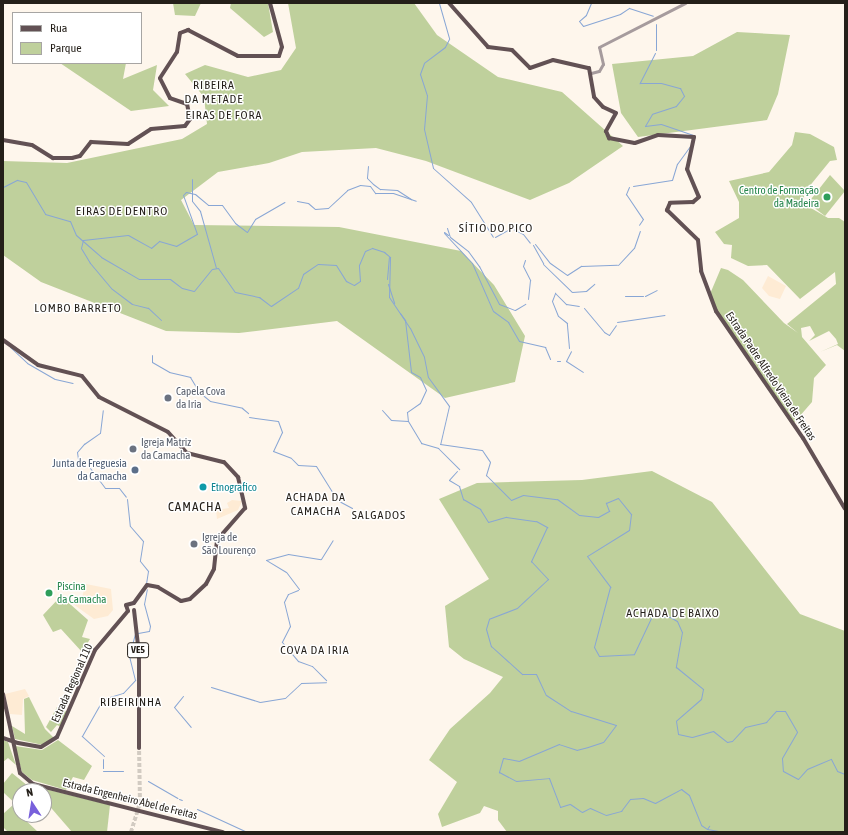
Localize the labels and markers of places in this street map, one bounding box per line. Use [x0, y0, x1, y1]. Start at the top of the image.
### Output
place label: Centro de Formação da Madeira [739, 184, 819, 210]
marker: Centro de Formação da Madeira [822, 192, 832, 202]
place label: Capela Cova da Iria [176, 385, 225, 411]
marker: Capela Cova da Iria [163, 393, 173, 403]
place label: Igreja Matriz da Camacha [141, 436, 191, 462]
marker: Igreja Matriz da Camacha [128, 444, 138, 454]
place label: Junta de Freguesia da Camacha [52, 457, 127, 483]
marker: Junta de Freguesia da Camacha [130, 465, 140, 475]
place label: Etnografico [211, 480, 257, 494]
marker: Etnografico [198, 482, 208, 492]
place label: Igreja de São Lourenço [202, 531, 256, 557]
marker: Igreja de São Lourenço [189, 539, 199, 549]
place label: Piscina da Camacha [57, 580, 106, 606]
marker: Piscina da Camacha [44, 588, 54, 598]

